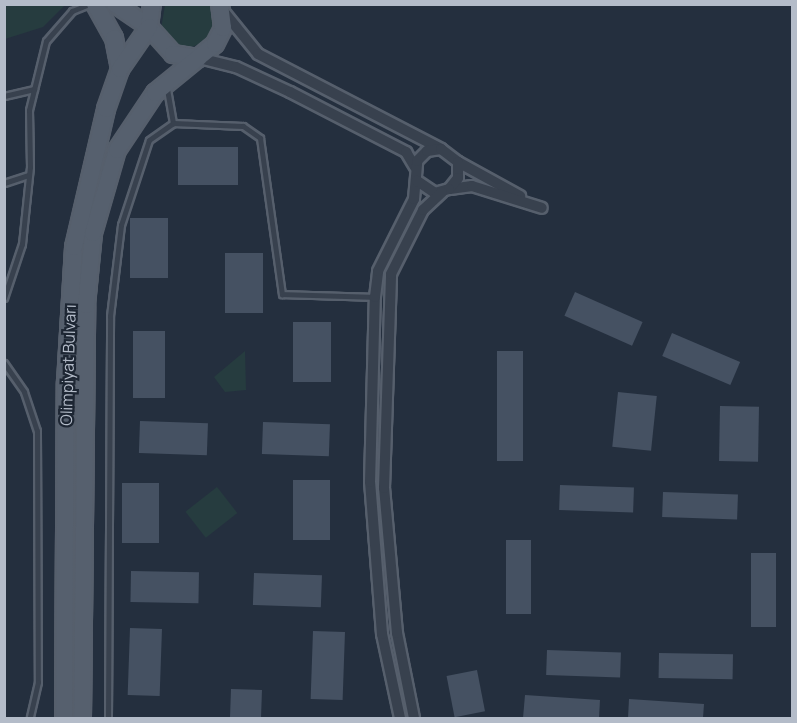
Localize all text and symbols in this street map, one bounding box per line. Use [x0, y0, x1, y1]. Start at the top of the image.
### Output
street label: Olimpiyat Bulvarı [56, 304, 80, 426]

